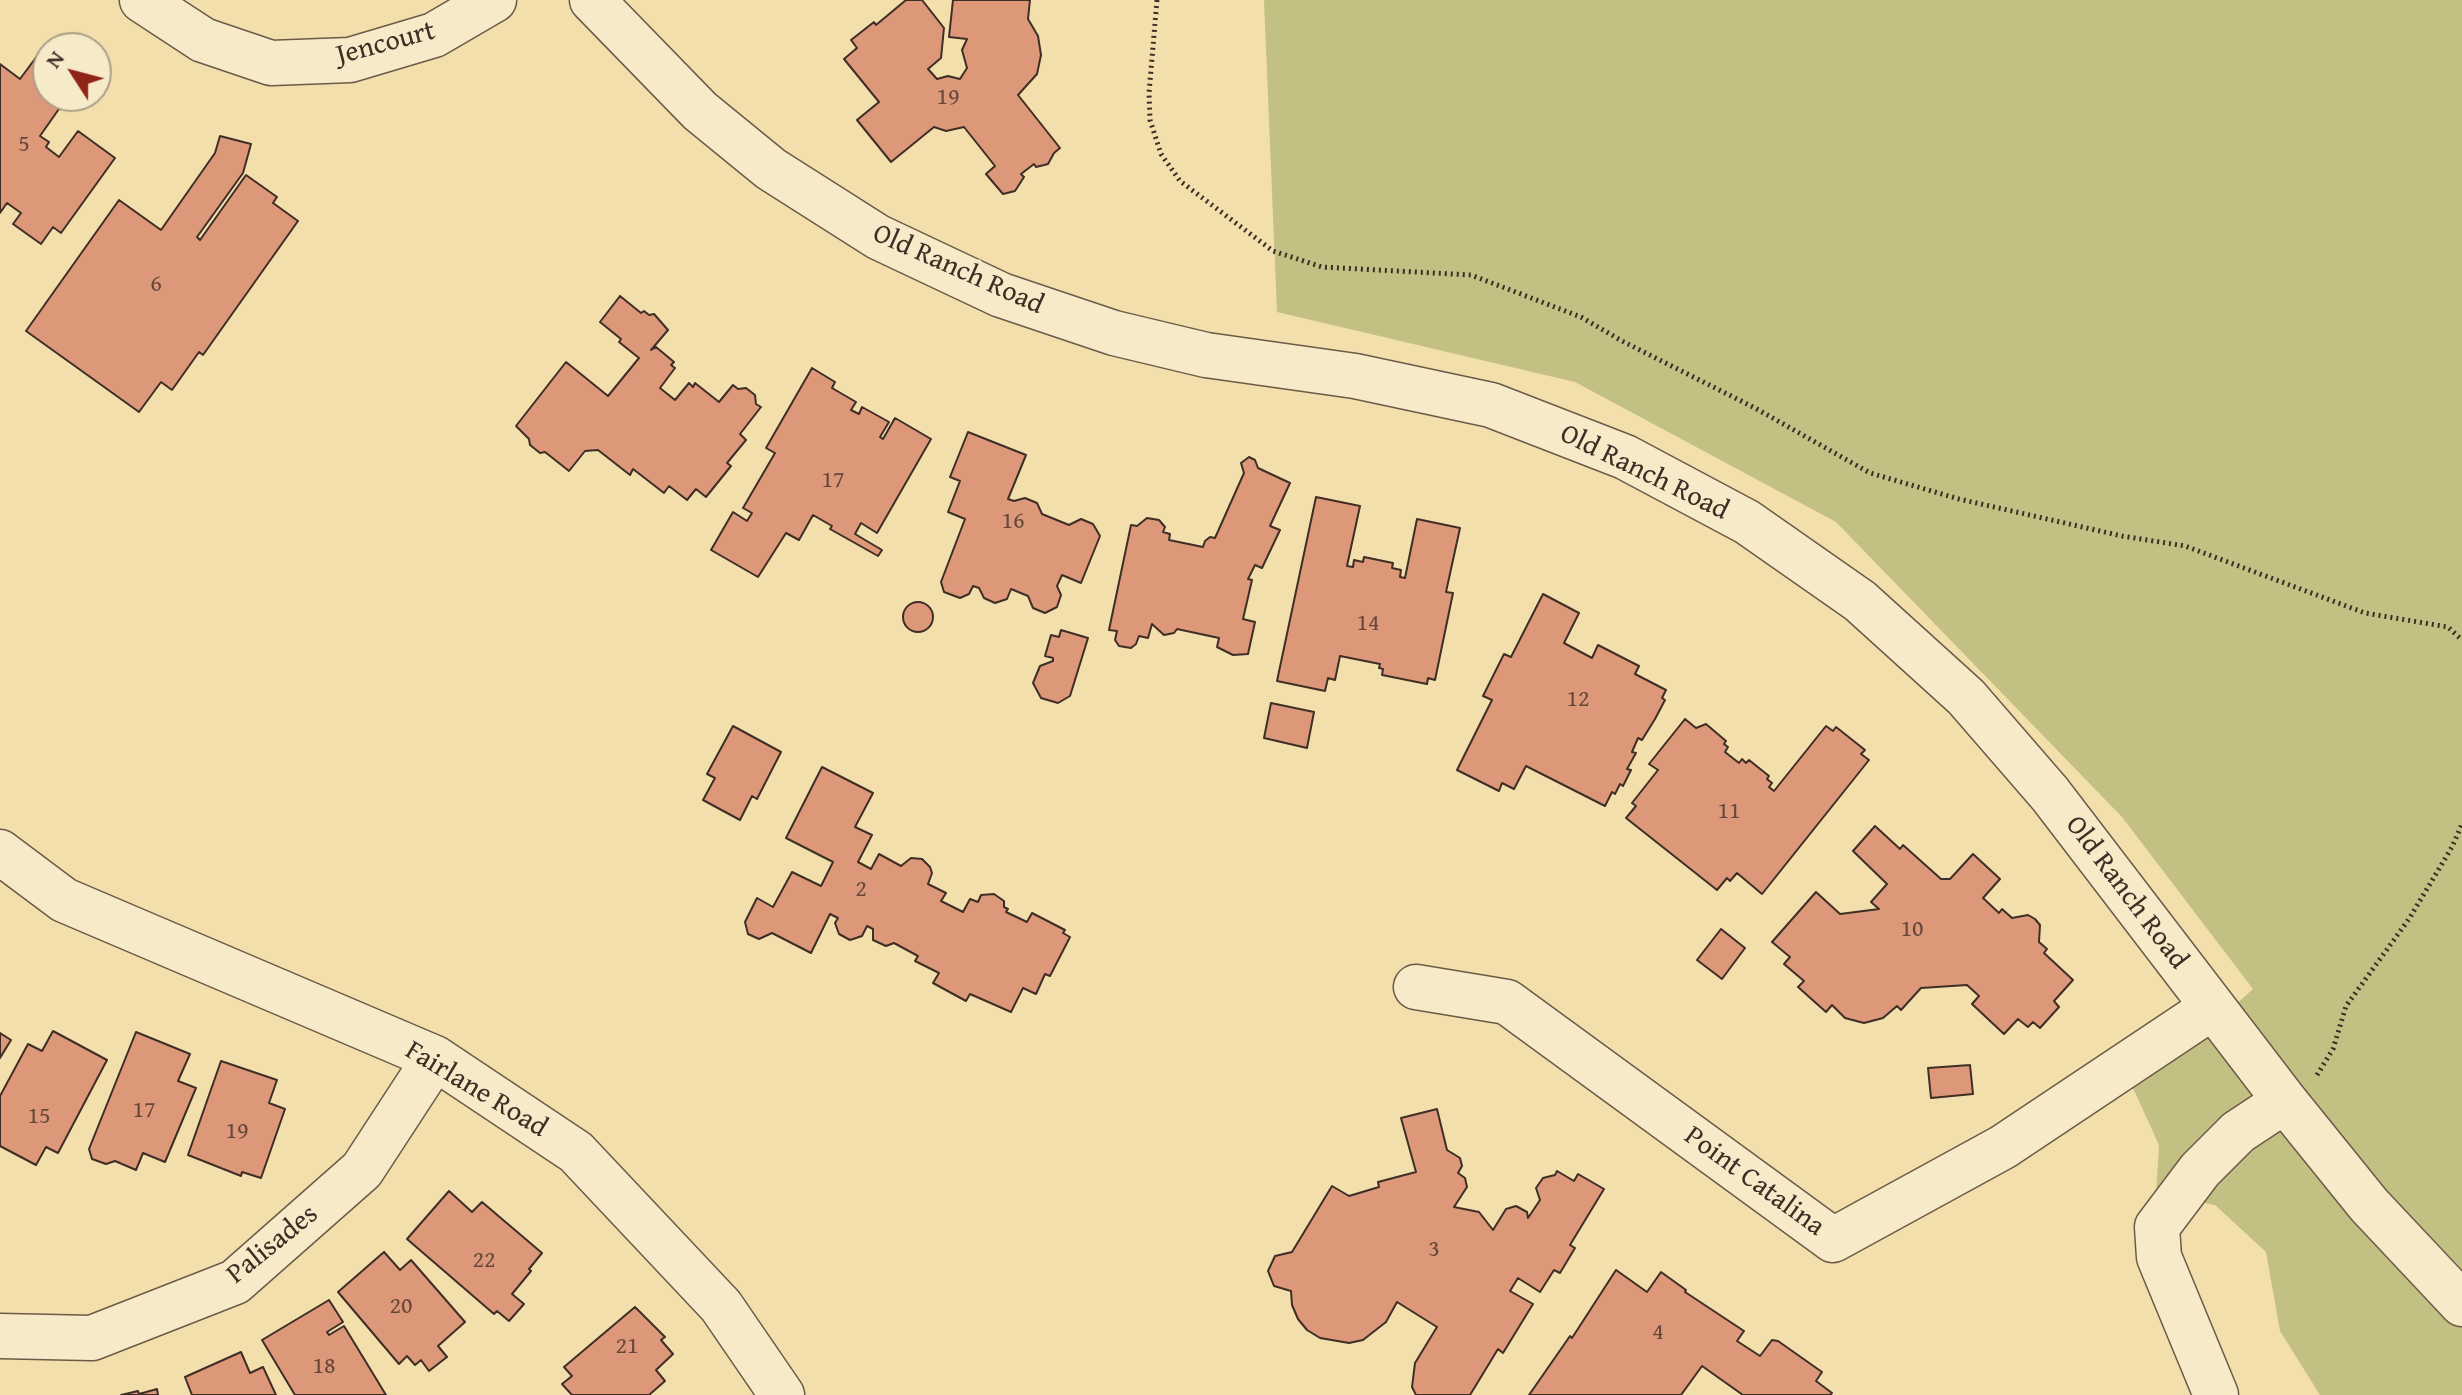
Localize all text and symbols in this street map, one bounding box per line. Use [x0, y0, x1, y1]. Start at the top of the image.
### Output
street label: Jencourt [333, 15, 439, 73]
north arrow [32, 32, 112, 112]
text: N [37, 44, 71, 74]
house number: 19 [936, 84, 960, 112]
house number: 5 [18, 131, 30, 159]
street label: Old Ranch Road [867, 217, 1049, 323]
house number: 6 [150, 271, 162, 299]
street label: Old Ranch Road [1554, 418, 1734, 528]
house number: 17 [821, 467, 845, 495]
house number: 16 [1001, 508, 1025, 536]
house number: 14 [1356, 610, 1380, 638]
house number: 12 [1566, 686, 1590, 714]
house number: 11 [1717, 798, 1741, 826]
street label: Old Ranch Road [2057, 810, 2195, 976]
house number: 2 [855, 876, 867, 904]
house number: 10 [1900, 916, 1924, 944]
street label: Fairlane Road [399, 1034, 553, 1146]
house number: 17 [132, 1097, 156, 1125]
house number: 15 [27, 1103, 51, 1131]
house number: 19 [225, 1118, 249, 1146]
street label: Point Catalina [1677, 1120, 1831, 1244]
street label: Palisades [221, 1198, 325, 1292]
house number: 3 [1428, 1236, 1440, 1264]
house number: 22 [472, 1247, 496, 1275]
house number: 20 [389, 1293, 413, 1321]
house number: 4 [1652, 1319, 1664, 1347]
house number: 21 [615, 1333, 639, 1361]
house number: 18 [312, 1353, 336, 1381]

